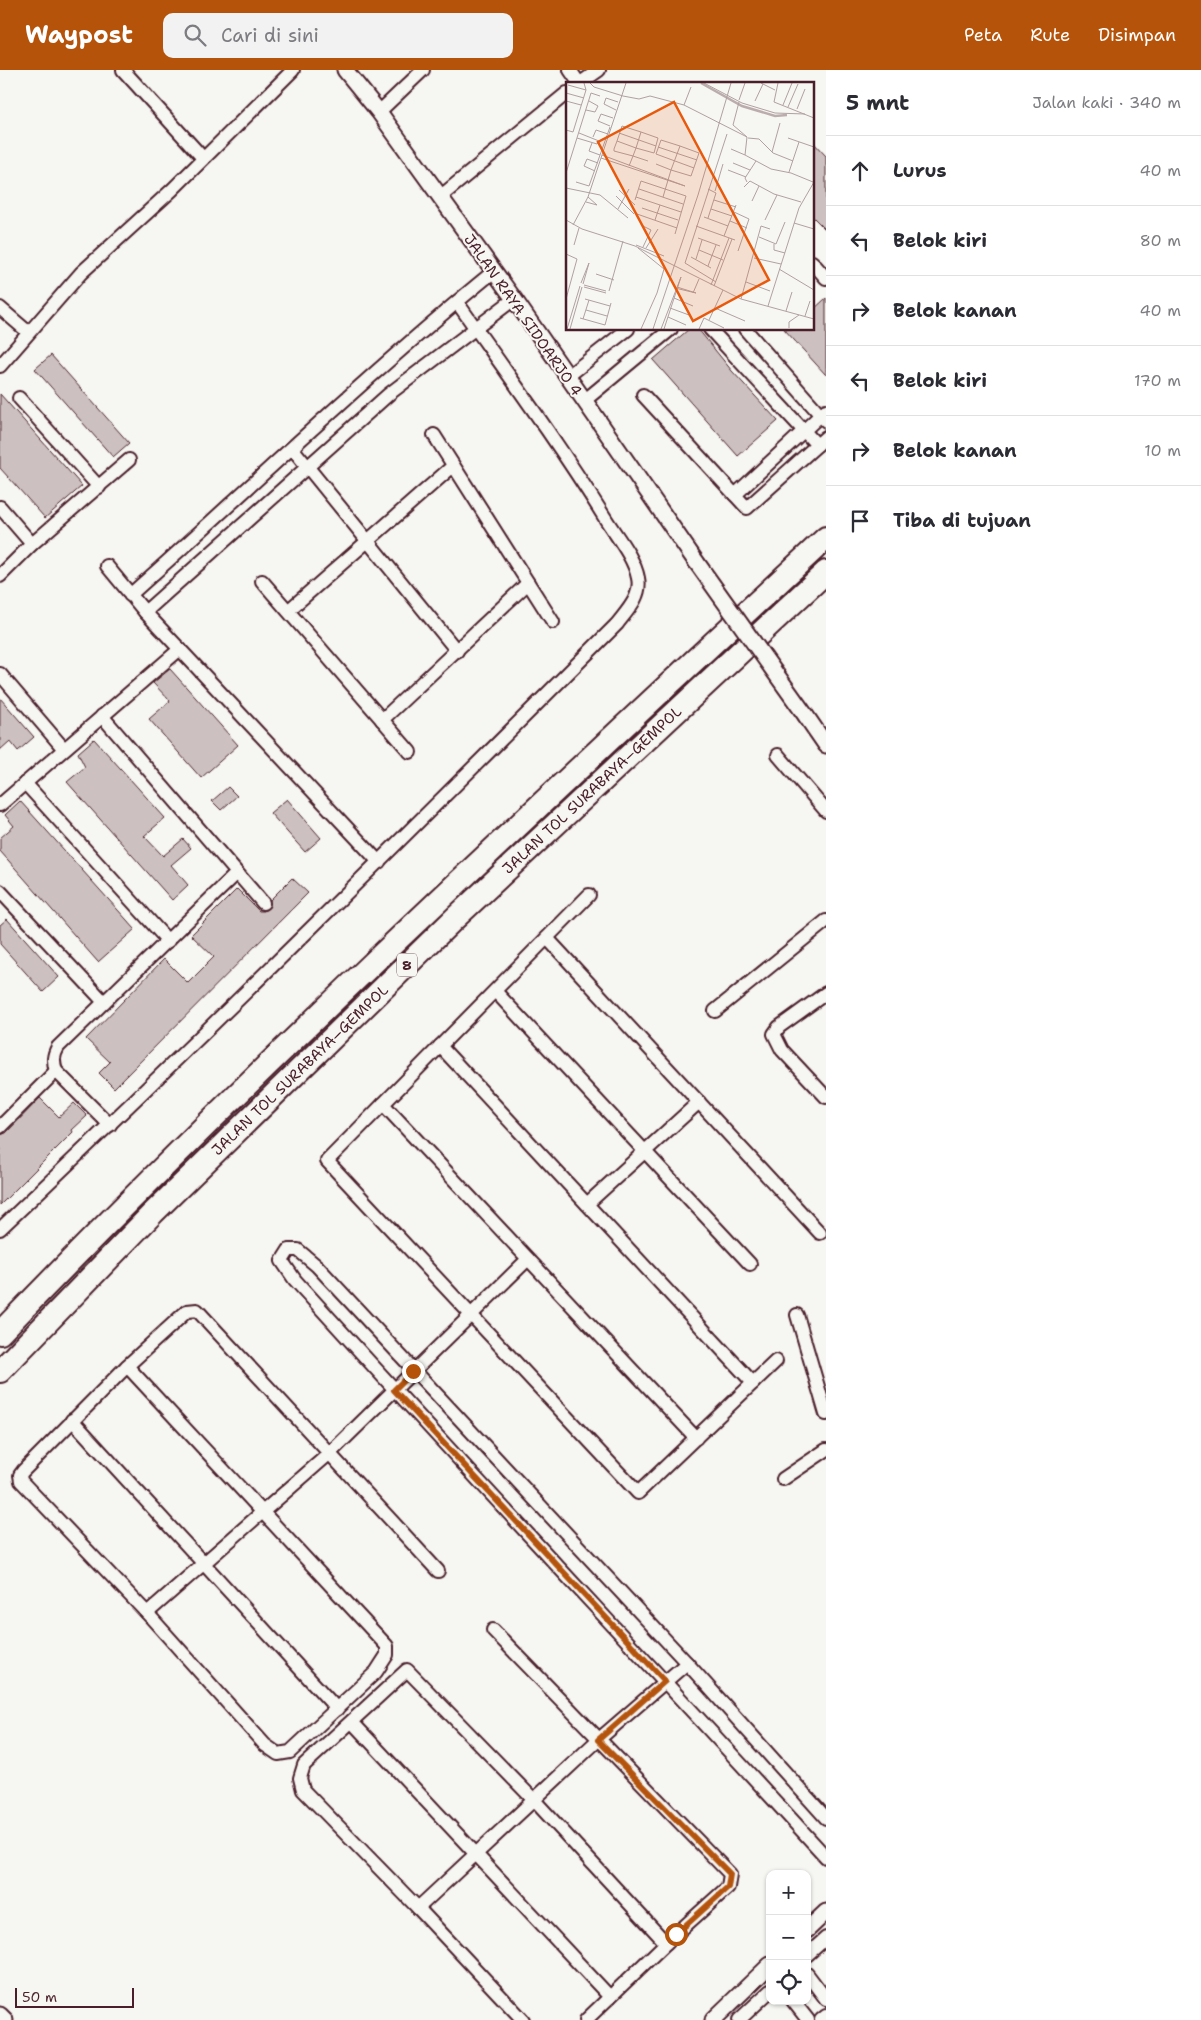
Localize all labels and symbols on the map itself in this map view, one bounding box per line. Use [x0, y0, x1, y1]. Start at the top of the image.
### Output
inset map [566, 82, 814, 330]
street label: JALAN RAYA SIDOARJO 4 [459, 230, 587, 400]
street label: JALAN TOL SURABAYA–GEMPOL [498, 702, 686, 878]
road number: 8 [397, 954, 417, 976]
street label: JALAN TOL SURABAYA–GEMPOL [207, 980, 393, 1160]
route end [402, 1360, 425, 1383]
route start [665, 1923, 688, 1946]
scale bar [15, 1985, 134, 2008]

